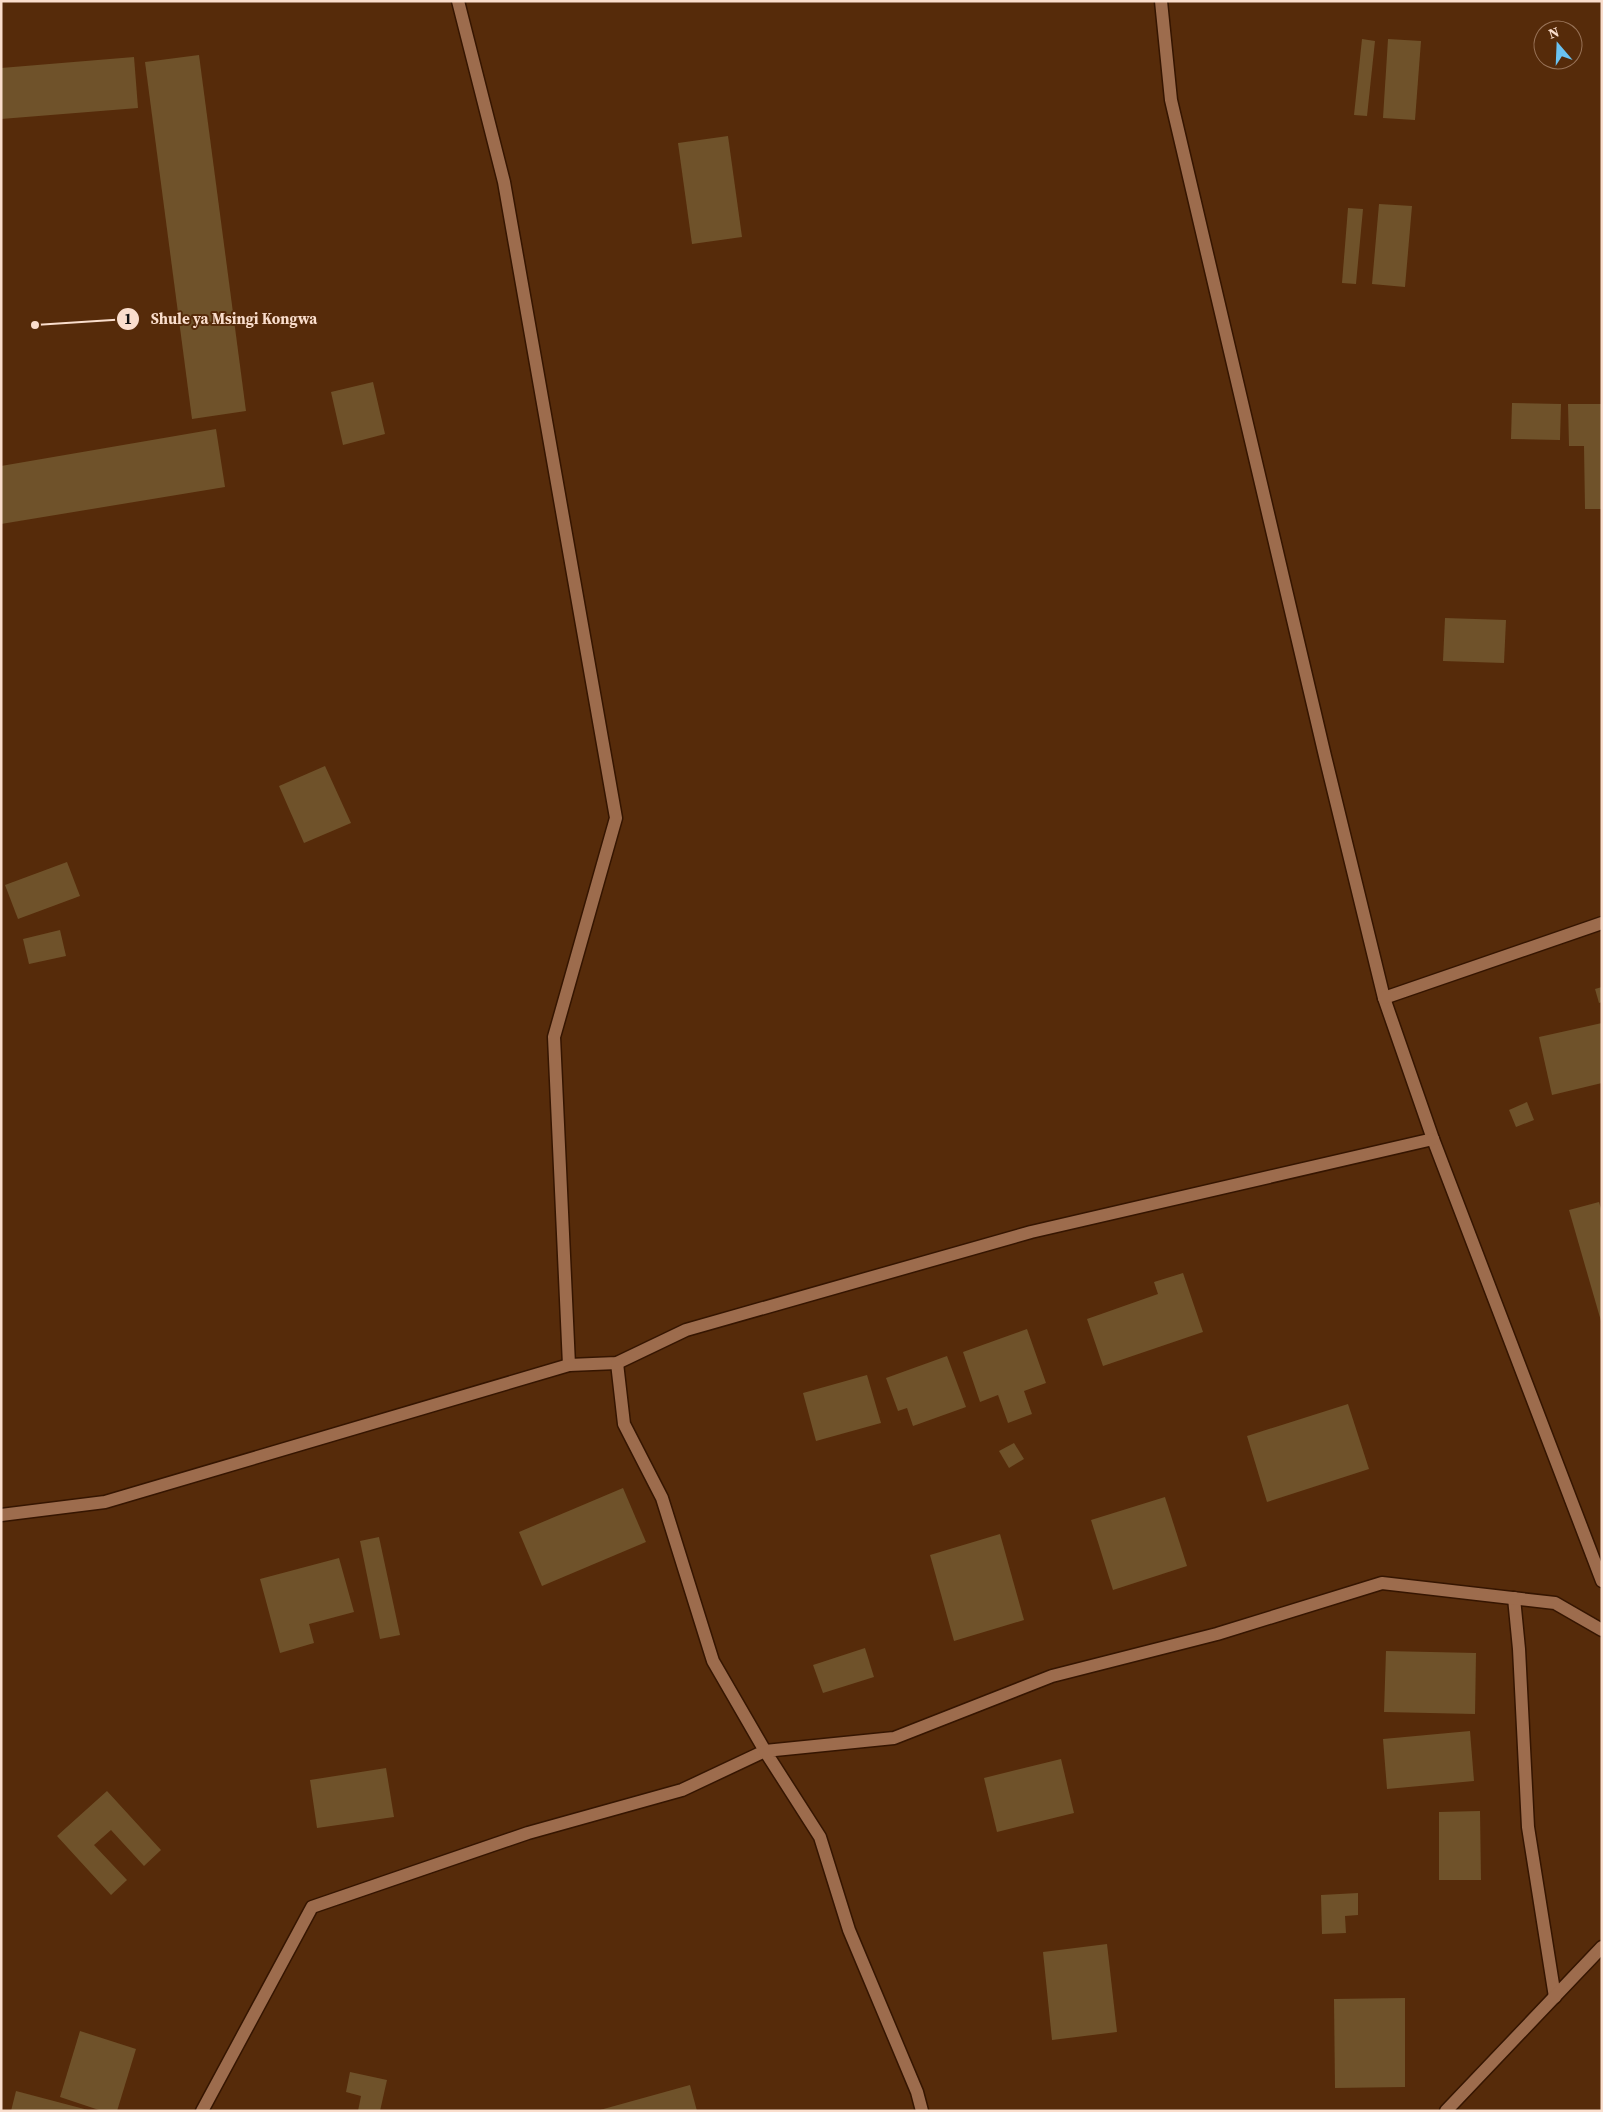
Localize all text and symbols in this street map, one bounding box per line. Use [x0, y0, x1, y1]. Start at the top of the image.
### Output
north arrow [1533, 20, 1583, 70]
text: N [1546, 22, 1562, 44]
callout: Shule ya Msingi Kongwa [116, 304, 327, 334]
text: 1 [124, 308, 132, 329]
text: Shule ya Msingi Kongwa [151, 308, 318, 329]

